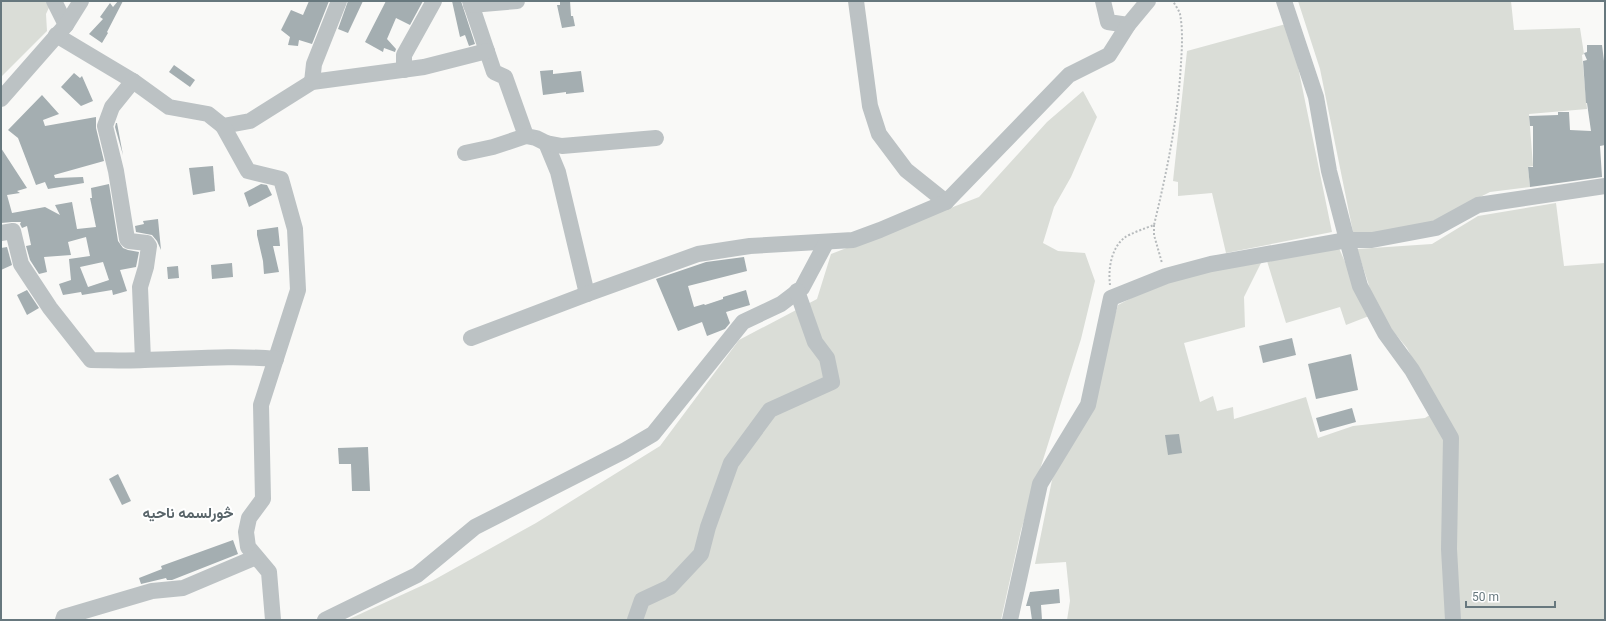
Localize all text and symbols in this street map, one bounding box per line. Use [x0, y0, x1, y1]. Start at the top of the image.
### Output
district label: څورلسمه ناحیه [142, 504, 234, 522]
scale bar [1466, 583, 1555, 609]
text: 50 m [1472, 590, 1499, 604]

